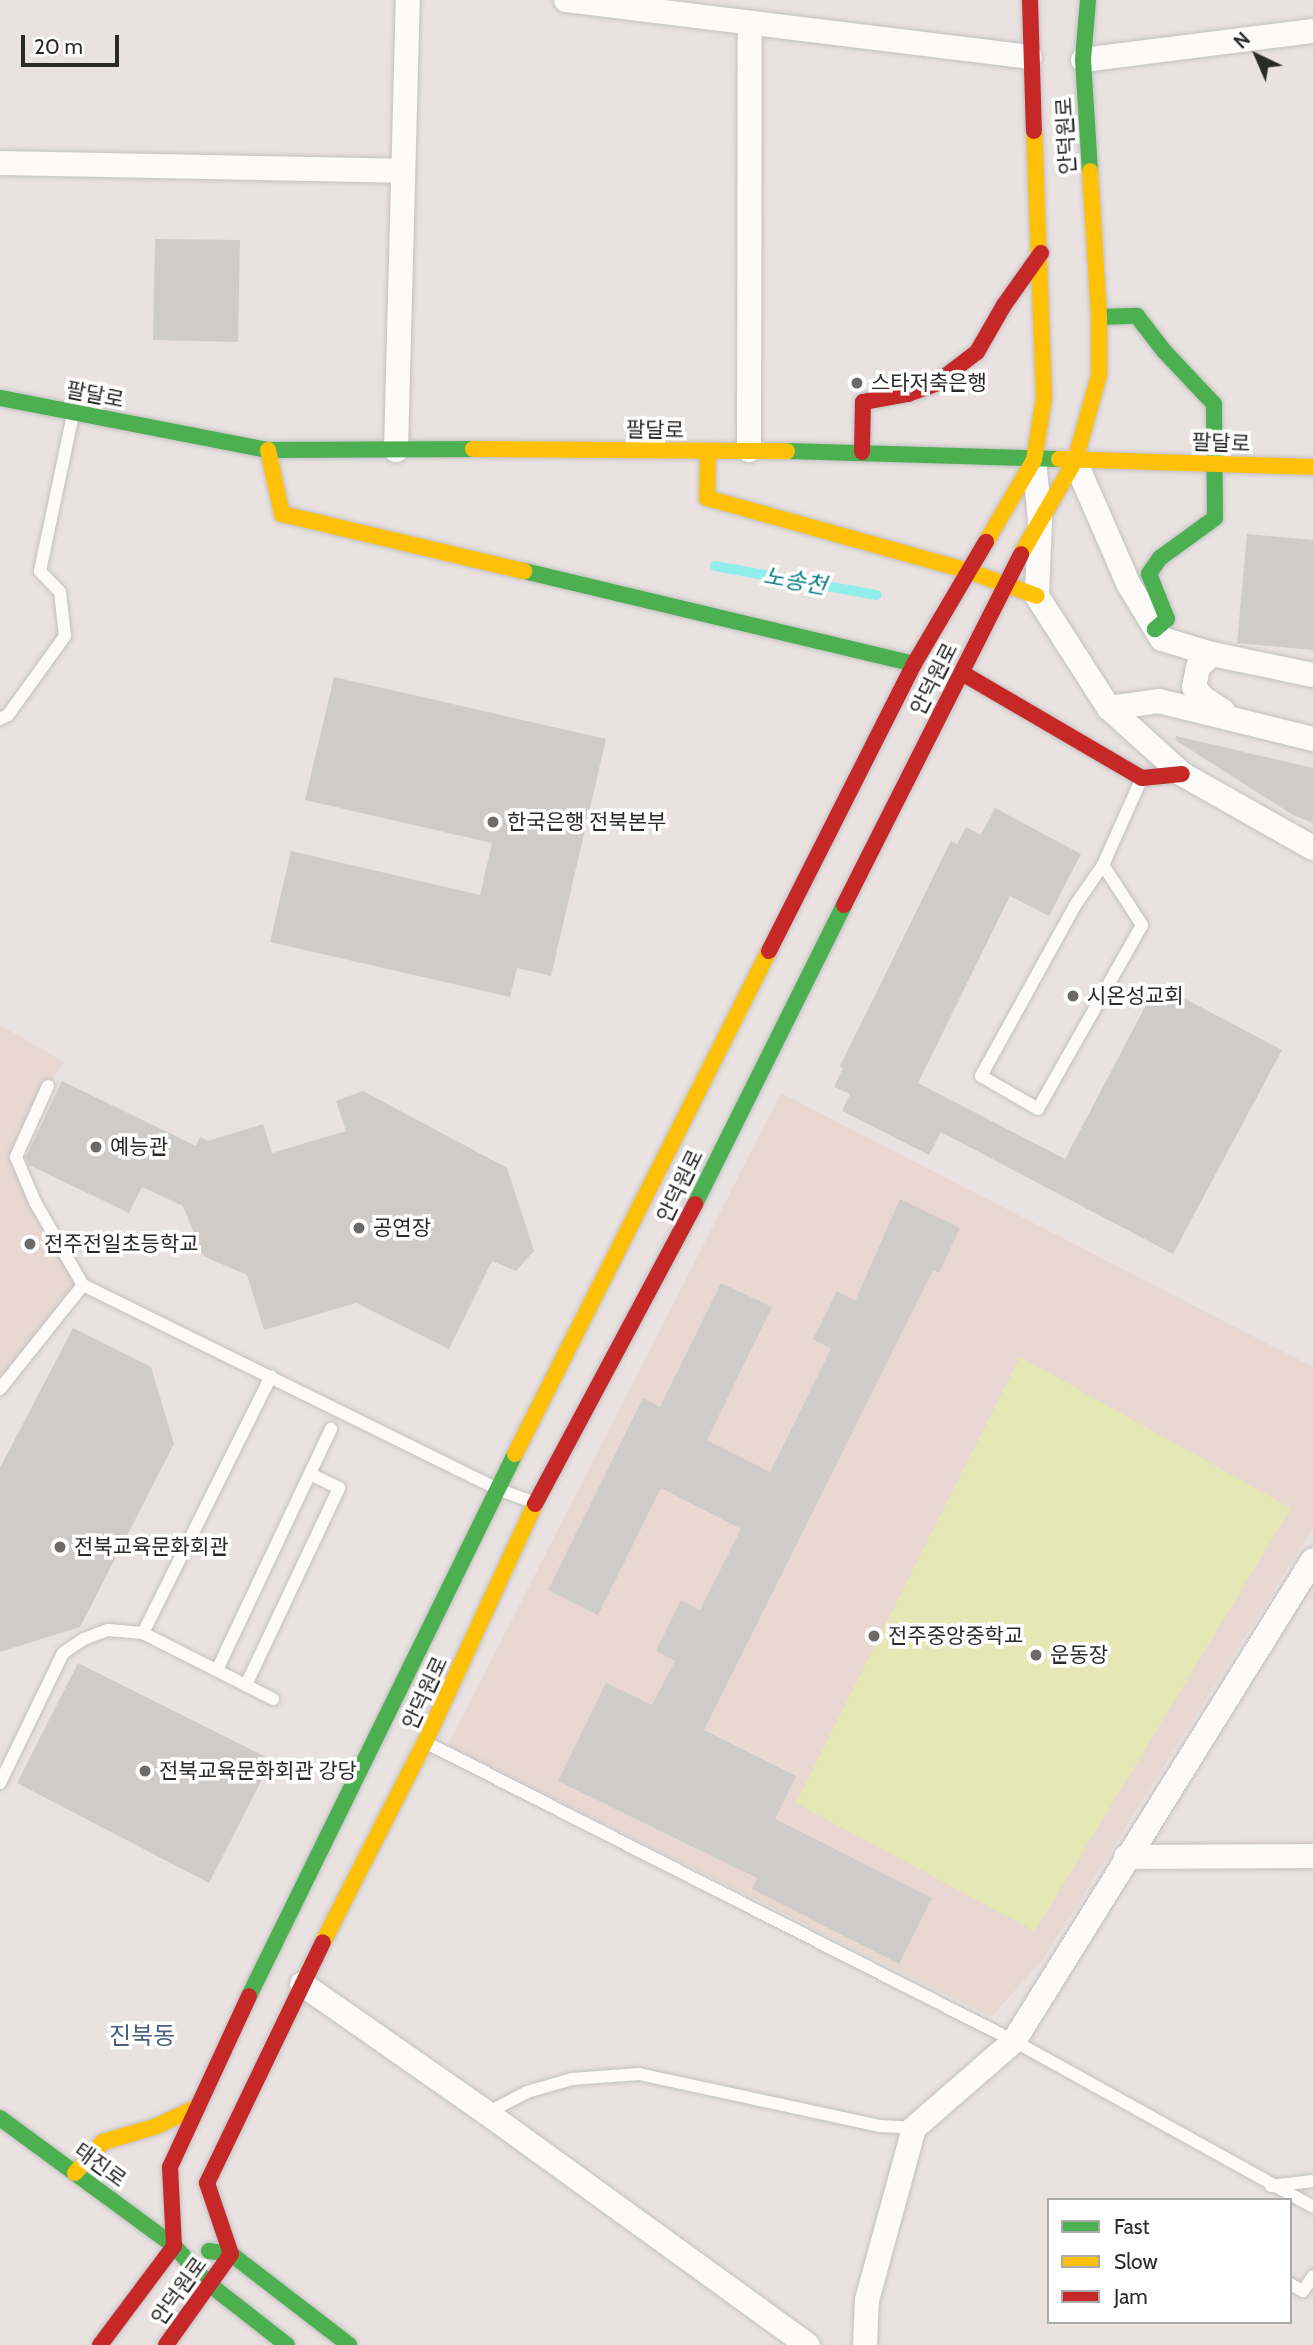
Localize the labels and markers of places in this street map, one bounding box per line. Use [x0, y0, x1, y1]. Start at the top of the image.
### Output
place label: 스타저축은행 [871, 370, 987, 396]
marker: 스타저축은행 [849, 375, 865, 391]
place label: 한국은행 전북본부 [507, 809, 666, 835]
marker: 한국은행 전북본부 [485, 814, 501, 830]
place label: 시온성교회 [1087, 983, 1184, 1009]
marker: 시온성교회 [1065, 988, 1081, 1004]
place label: 예능관 [110, 1134, 168, 1160]
marker: 예능관 [88, 1139, 104, 1155]
place label: 공연장 [373, 1215, 431, 1241]
marker: 공연장 [351, 1220, 367, 1236]
place label: 전주전일초등학교 [44, 1231, 199, 1257]
marker: 전주전일초등학교 [22, 1236, 38, 1252]
place label: 전북교육문화회관 [74, 1534, 229, 1560]
marker: 전북교육문화회관 [52, 1539, 68, 1555]
place label: 전주중앙중학교 [888, 1623, 1023, 1649]
marker: 전주중앙중학교 [866, 1628, 882, 1644]
place label: 운동장 [1050, 1642, 1108, 1668]
marker: 운동장 [1028, 1647, 1044, 1663]
place label: 전북교육문화회관 강당 [159, 1758, 357, 1784]
marker: 전북교육문화회관 강당 [137, 1763, 153, 1779]

